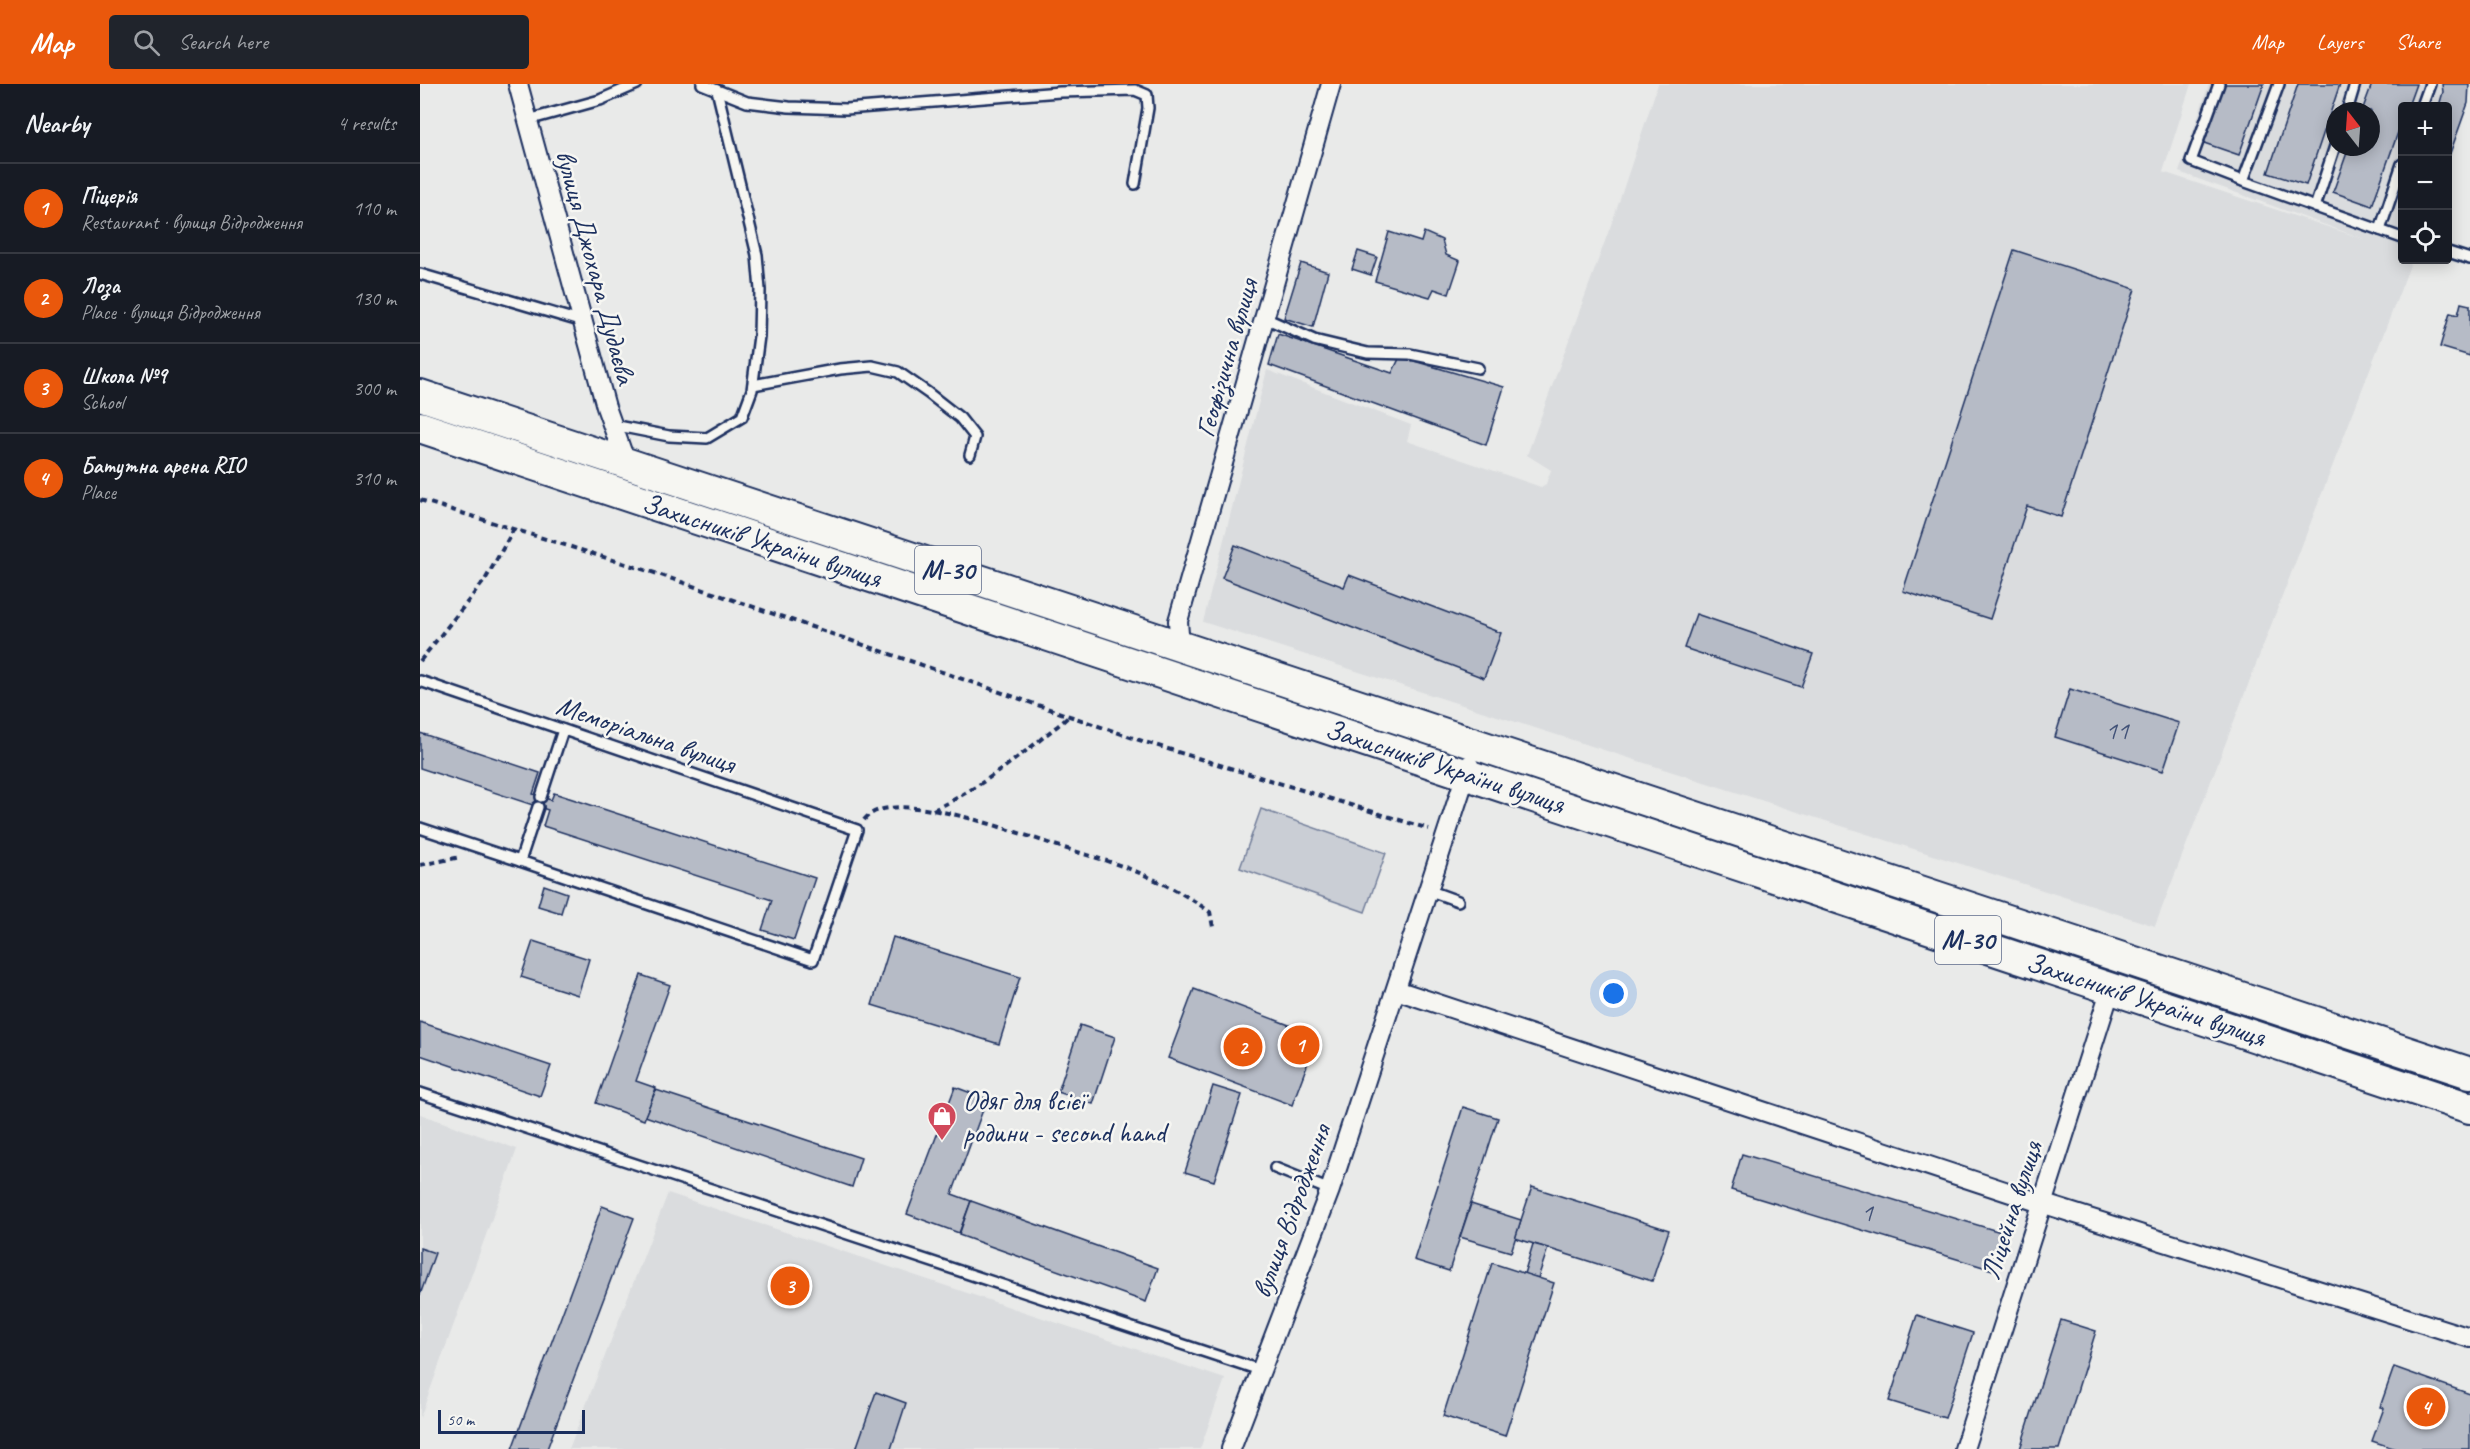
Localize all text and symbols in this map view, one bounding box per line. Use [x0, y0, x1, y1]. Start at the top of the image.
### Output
search box [109, 15, 529, 69]
text: Map [30, 25, 73, 60]
icon: search [130, 26, 163, 59]
text: Search here [178, 28, 268, 56]
text: Map [2251, 29, 2284, 55]
text: Layers [2317, 29, 2363, 55]
text: Share [2396, 29, 2440, 55]
north arrow [2326, 102, 2380, 156]
map controls [2398, 102, 2452, 264]
button: + [2398, 102, 2452, 156]
text: Nearby [24, 107, 89, 140]
text: 4 results [337, 111, 396, 136]
street label: вулиця Джохара Дудаєва [548, 146, 645, 390]
button: − [2398, 156, 2452, 210]
text: Піцерія [81, 182, 137, 210]
text: 1 [39, 196, 48, 221]
text: 110 m [353, 196, 396, 221]
text: Restaurant · вулиця Відродження [81, 210, 302, 235]
button: locate [2398, 210, 2452, 264]
text: Лоза [81, 272, 120, 300]
street label: Геофізична вулиця [1187, 273, 1267, 441]
text: 2 [39, 286, 48, 311]
text: 130 m [353, 286, 396, 311]
text: Place · вулиця Відродження [81, 300, 260, 325]
text: Школа №9 [81, 362, 167, 390]
text: 3 [39, 376, 48, 401]
text: 300 m [353, 376, 396, 401]
text: School [81, 390, 124, 415]
text: Батутна арена RIO [81, 452, 245, 480]
text: 4 [39, 466, 48, 491]
text: 310 m [353, 466, 396, 491]
text: Place [81, 480, 116, 505]
street label: Захисників України вулиця [638, 485, 887, 595]
road number: М-30 [915, 546, 981, 594]
street label: Меморіальна вулиця [552, 687, 742, 782]
street label: Захисників України вулиця [1321, 711, 1570, 821]
house number: 11 [2105, 714, 2130, 747]
road number: М-30 [1935, 916, 2001, 964]
street label: Захисників України вулиця [2022, 944, 2271, 1054]
your location [1599, 979, 1628, 1008]
pin: 1 [1280, 1022, 1320, 1068]
pin: 2 [1224, 1024, 1262, 1070]
place label: Одяг для всієї родини - second hand [963, 1083, 1170, 1150]
shop icon: Одяг для всієї родини - second hand [926, 1100, 958, 1142]
street label: вулиця Відродження [1243, 1117, 1339, 1302]
street label: Ліцейна вулиця [1972, 1136, 2050, 1284]
house number: 1 [1861, 1196, 1874, 1229]
pin: 3 [770, 1264, 809, 1308]
pin: 4 [2406, 1384, 2446, 1430]
scale bar [438, 1407, 585, 1434]
text: 50 m [447, 1410, 474, 1430]

